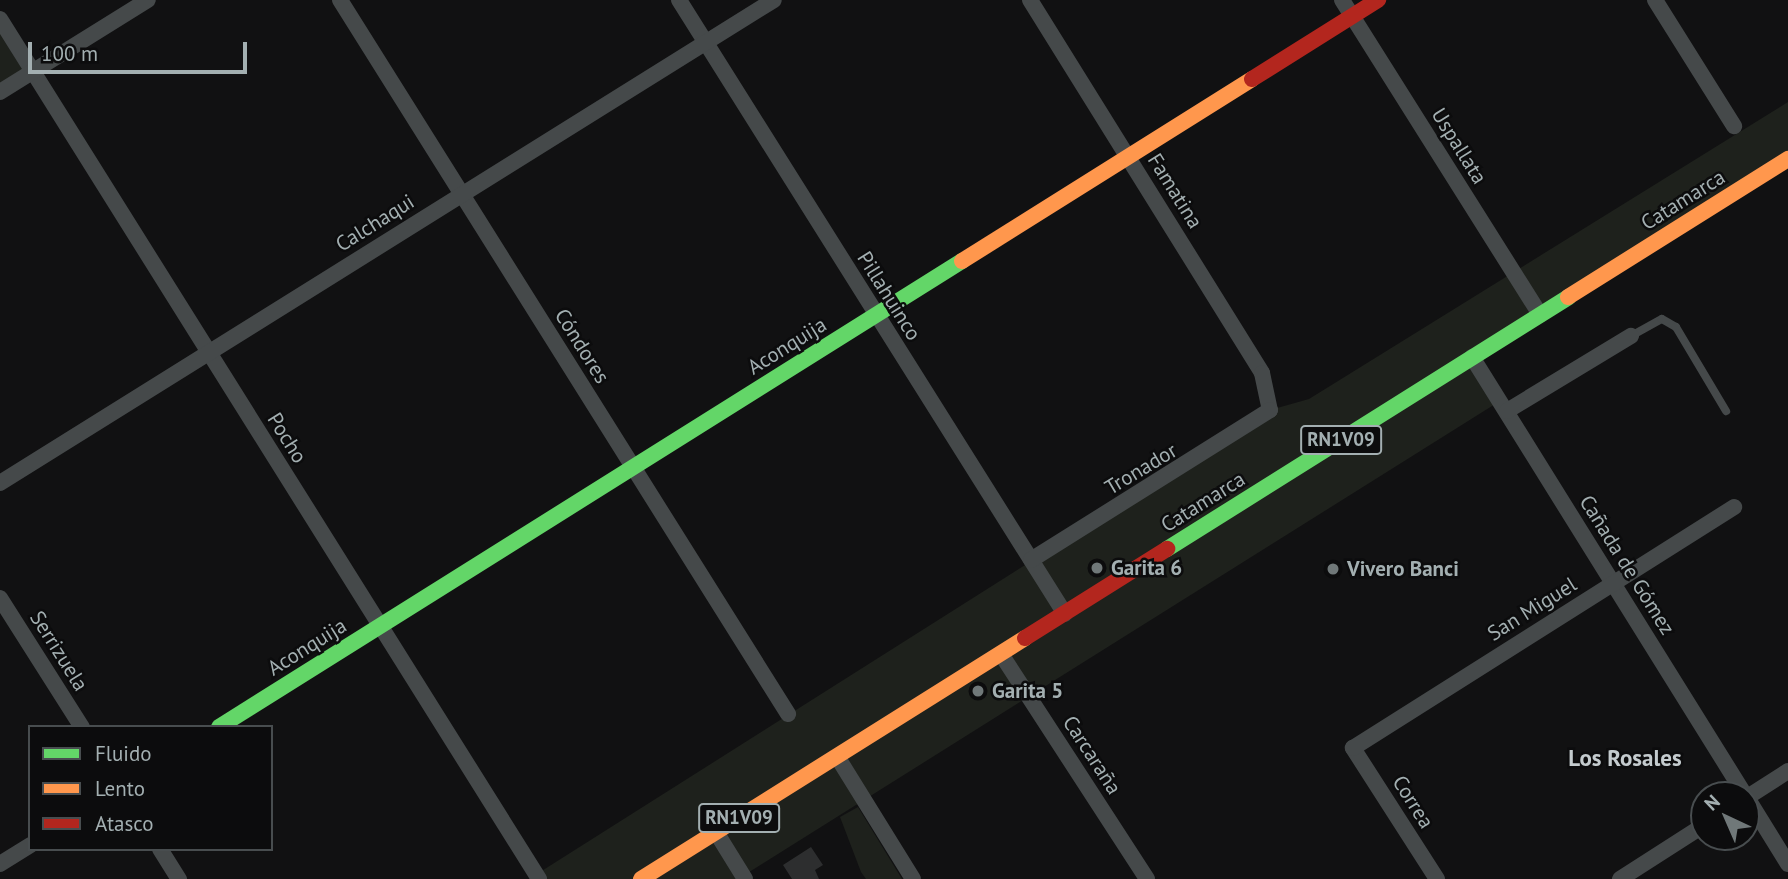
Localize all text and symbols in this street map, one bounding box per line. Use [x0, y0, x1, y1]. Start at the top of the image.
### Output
scale bar [32, 28, 250, 72]
text: 100 m [41, 40, 98, 67]
street label: Uspallata [1426, 103, 1492, 189]
street label: Famatina [1142, 149, 1208, 233]
street label: Catamarca [1636, 164, 1730, 236]
street label: Calchaqui [331, 189, 419, 257]
street label: Pillahuinco [852, 247, 926, 345]
street label: Cóndores [549, 304, 615, 388]
street label: Aconquija [743, 312, 831, 380]
street label: Pocho [262, 408, 312, 468]
road number: RN1V09 [1299, 424, 1383, 456]
street label: Tronador [1100, 438, 1182, 500]
street label: Catamarca [1156, 466, 1250, 538]
street label: Cañada de Gómez [1574, 491, 1680, 639]
place label: Garita 6 [1111, 555, 1182, 581]
place label: Vivero Banci [1347, 556, 1459, 582]
marker: Garita 6 [1089, 560, 1105, 576]
marker: Vivero Banci [1325, 561, 1341, 577]
street label: San Miguel [1483, 572, 1581, 646]
street label: Serrizuela [25, 606, 93, 696]
street label: Aconquija [263, 613, 351, 681]
place label: Garita 5 [992, 678, 1063, 704]
marker: Garita 5 [970, 683, 986, 699]
street label: Carcaraña [1057, 711, 1127, 799]
legend [28, 725, 273, 851]
text: Fluido [95, 740, 152, 767]
district label: Los Rosales [1568, 744, 1682, 772]
street label: Correa [1387, 771, 1439, 833]
text: Lento [95, 775, 145, 802]
north arrow [1690, 781, 1760, 851]
text: N [1699, 789, 1725, 815]
road number: RN1V09 [697, 803, 781, 834]
text: Atasco [95, 810, 154, 837]

